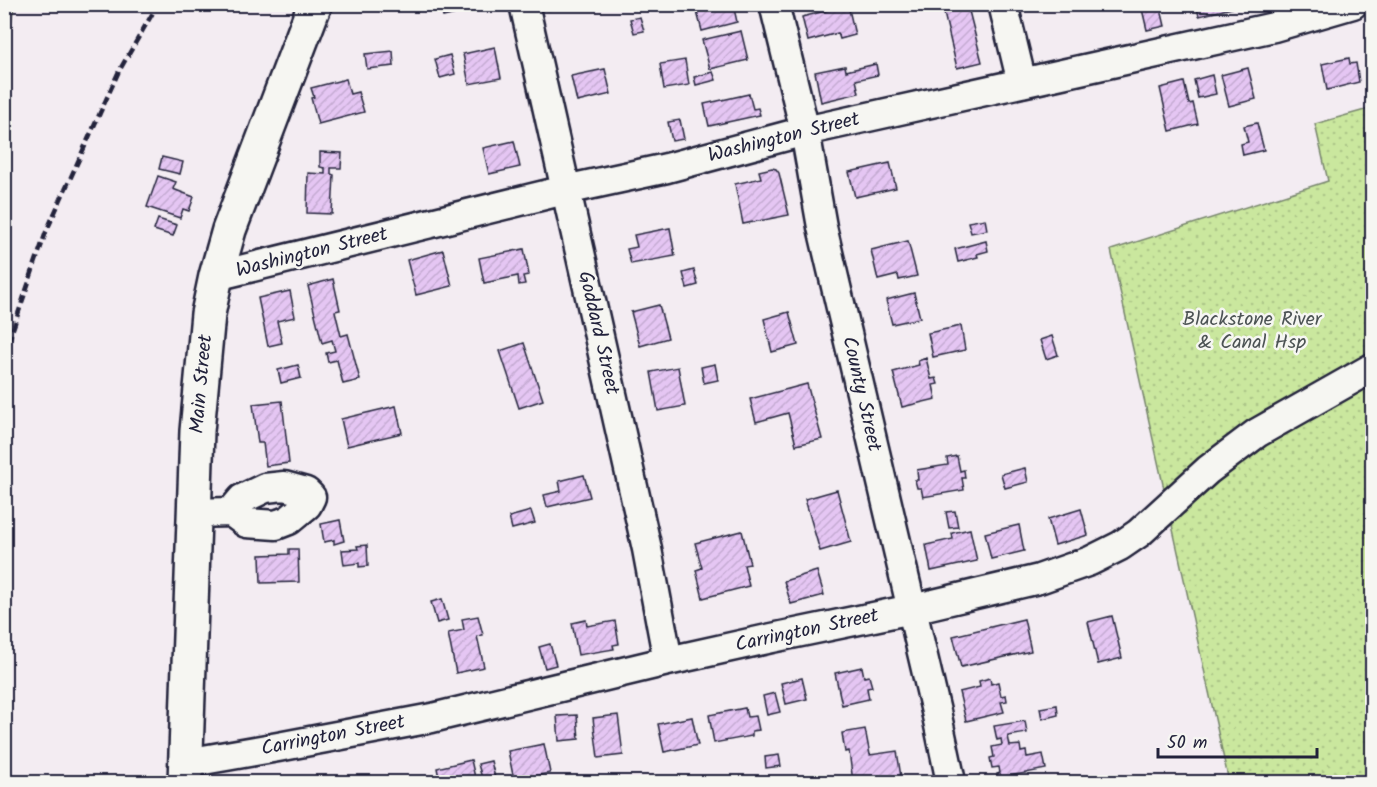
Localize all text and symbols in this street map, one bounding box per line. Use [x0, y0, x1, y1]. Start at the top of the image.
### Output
street label: Washington Street [705, 104, 863, 172]
street label: Washington Street [233, 219, 391, 287]
street label: Goddard Street [568, 268, 628, 398]
park label: Blackstone River & Canal Hsp [1183, 304, 1323, 359]
street label: Main Street [182, 333, 222, 435]
street label: County Street [832, 333, 890, 455]
street label: Carrington Street [732, 600, 882, 662]
street label: Carrington Street [258, 706, 408, 766]
scale bar [1158, 721, 1317, 759]
text: 50 m [1167, 729, 1207, 758]

